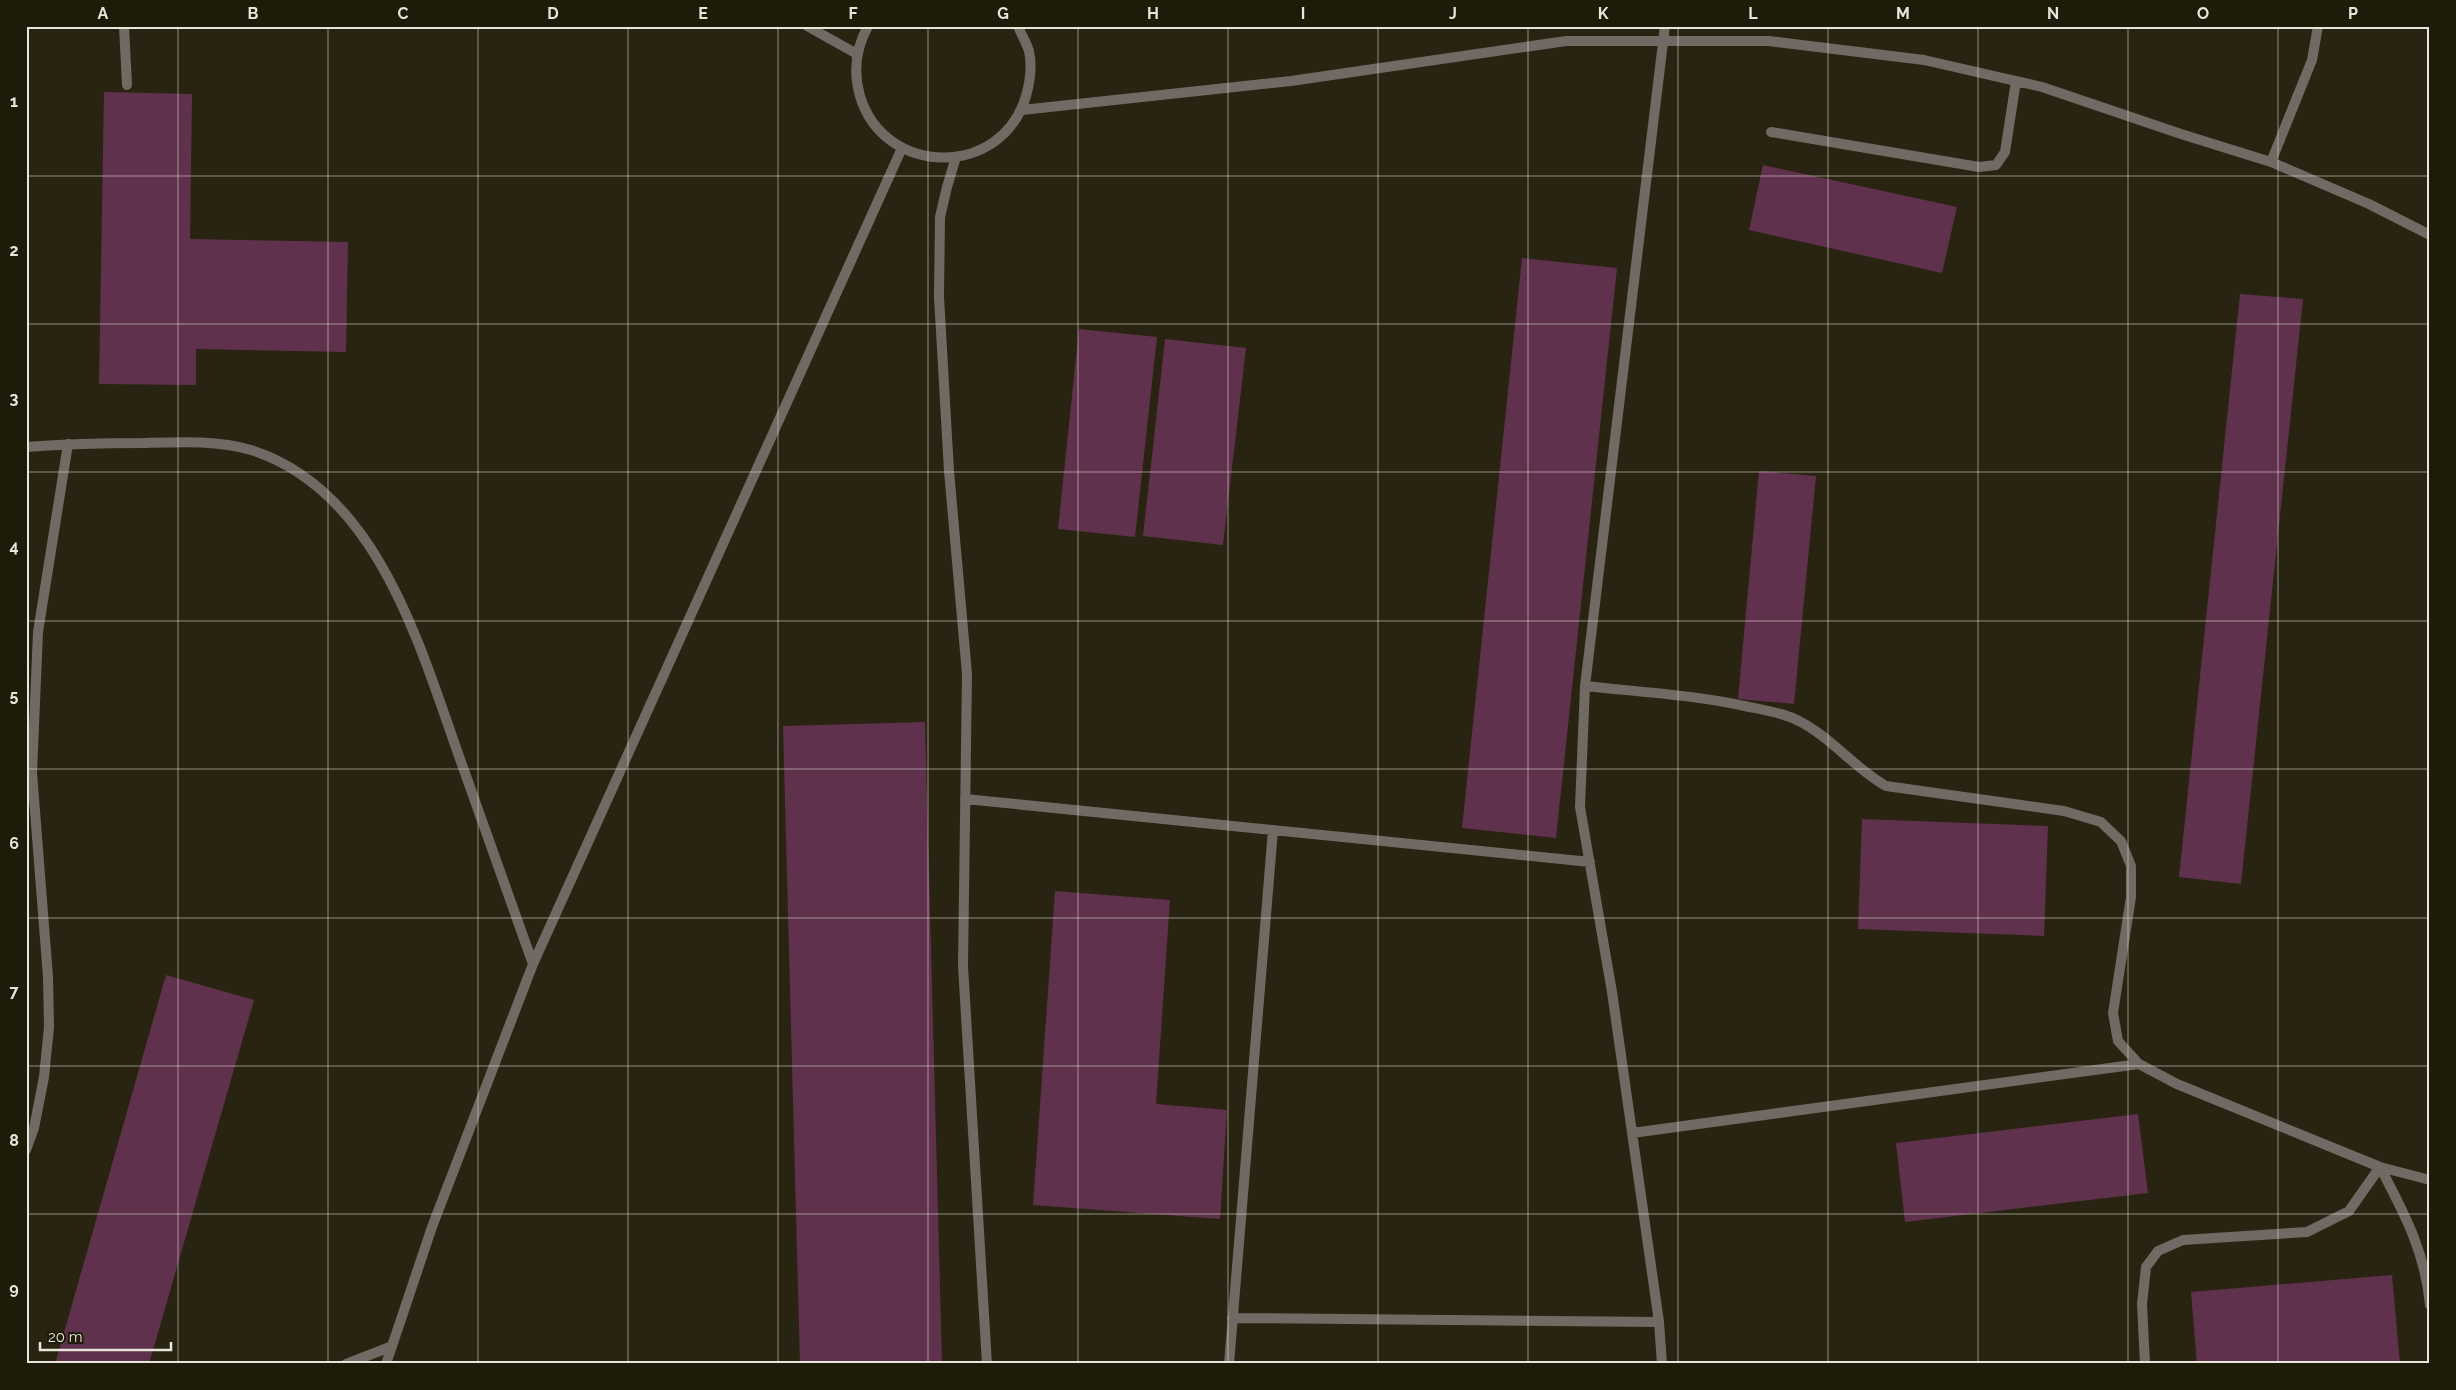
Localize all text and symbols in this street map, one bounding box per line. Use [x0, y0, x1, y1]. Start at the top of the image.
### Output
text: A [98, 4, 109, 23]
text: B [248, 4, 259, 23]
text: C [398, 4, 409, 23]
text: D [547, 4, 559, 23]
text: E [698, 4, 708, 23]
text: F [848, 4, 858, 23]
text: G [997, 4, 1009, 23]
text: H [1147, 4, 1159, 23]
text: I [1301, 4, 1305, 23]
text: J [1449, 4, 1457, 23]
text: K [1598, 4, 1609, 23]
text: L [1748, 4, 1758, 23]
text: M [1896, 4, 1910, 23]
text: N [2047, 4, 2059, 23]
text: O [2197, 4, 2209, 23]
text: P [2348, 4, 2358, 23]
text: 1 [10, 92, 18, 111]
text: 2 [9, 241, 19, 260]
text: 3 [10, 389, 19, 408]
text: 4 [9, 537, 19, 556]
text: 5 [10, 686, 19, 705]
text: 6 [9, 834, 19, 853]
text: 7 [10, 982, 19, 1001]
text: 8 [9, 1131, 19, 1150]
text: 9 [9, 1279, 19, 1298]
scale bar [40, 1320, 171, 1352]
text: 20 m [48, 1328, 83, 1346]

